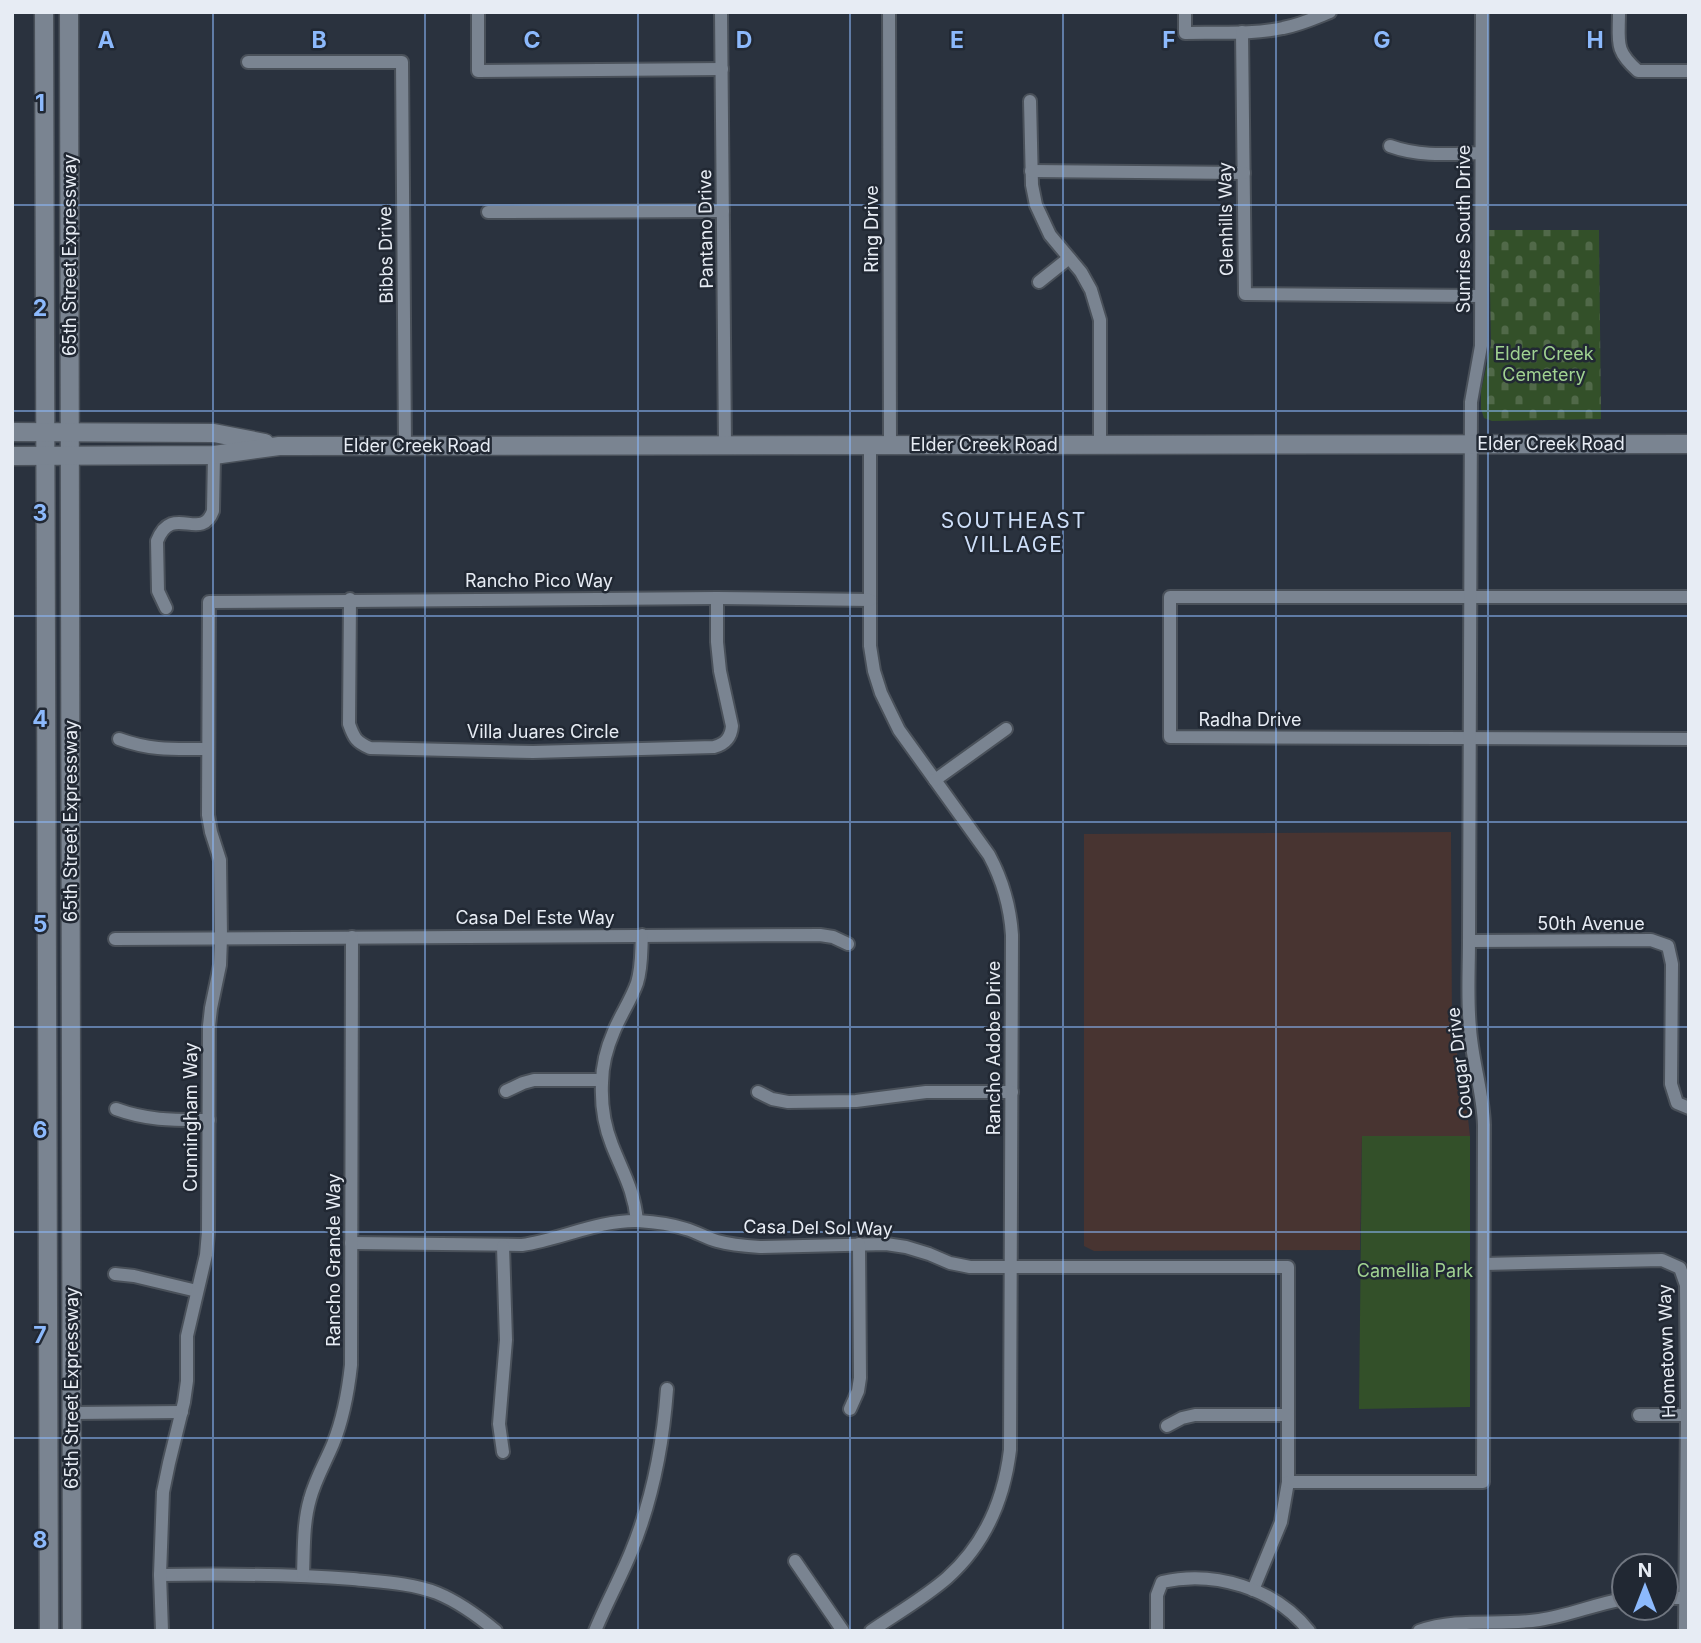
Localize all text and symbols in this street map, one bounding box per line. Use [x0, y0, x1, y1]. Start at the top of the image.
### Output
text: A [97, 26, 115, 54]
text: B [311, 26, 327, 54]
text: C [523, 26, 541, 54]
text: D [736, 26, 752, 54]
text: E [950, 26, 964, 54]
text: F [1162, 26, 1176, 54]
text: G [1373, 26, 1391, 54]
text: H [1586, 26, 1604, 54]
text: 1 [35, 89, 45, 117]
street label: Sunrise South Drive [1453, 145, 1474, 313]
street label: 65th Street Expressway [59, 154, 80, 356]
street label: Glenhills Way [1214, 162, 1237, 276]
street label: Pantano Drive [694, 169, 717, 289]
street label: Ring Drive [861, 185, 882, 273]
street label: Bibbs Drive [374, 206, 397, 304]
text: 2 [33, 294, 47, 322]
park label: Elder Creek Cemetery [1494, 343, 1594, 385]
street label: Elder Creek Road [1477, 433, 1625, 454]
street label: Elder Creek Road [910, 434, 1058, 455]
street label: Elder Creek Road [343, 435, 491, 456]
text: 3 [33, 499, 47, 527]
district label: SOUTHEAST VILLAGE [941, 508, 1087, 557]
street label: Rancho Pico Way [465, 570, 613, 591]
text: 4 [32, 705, 48, 733]
street label: Radha Drive [1198, 709, 1302, 730]
street label: 65th Street Expressway [60, 720, 81, 922]
street label: Villa Juares Circle [467, 721, 619, 742]
street label: Casa Del Este Way [455, 907, 615, 928]
text: 5 [33, 910, 47, 938]
street label: 50th Avenue [1537, 913, 1645, 934]
street label: Rancho Adobe Drive [983, 961, 1004, 1135]
street label: Cougar Drive [1442, 1006, 1477, 1120]
street label: Cunningham Way [180, 1042, 201, 1192]
text: 6 [33, 1116, 47, 1144]
street label: Rancho Grande Way [323, 1173, 344, 1347]
street label: Casa Del Sol Way [743, 1216, 893, 1239]
park label: Camellia Park [1357, 1260, 1473, 1281]
street label: Hometown Way [1654, 1284, 1679, 1418]
street label: 65th Street Expressway [61, 1287, 82, 1489]
text: 7 [33, 1321, 47, 1349]
text: 8 [33, 1526, 47, 1554]
north arrow [1610, 1552, 1680, 1622]
text: N [1638, 1559, 1652, 1582]

